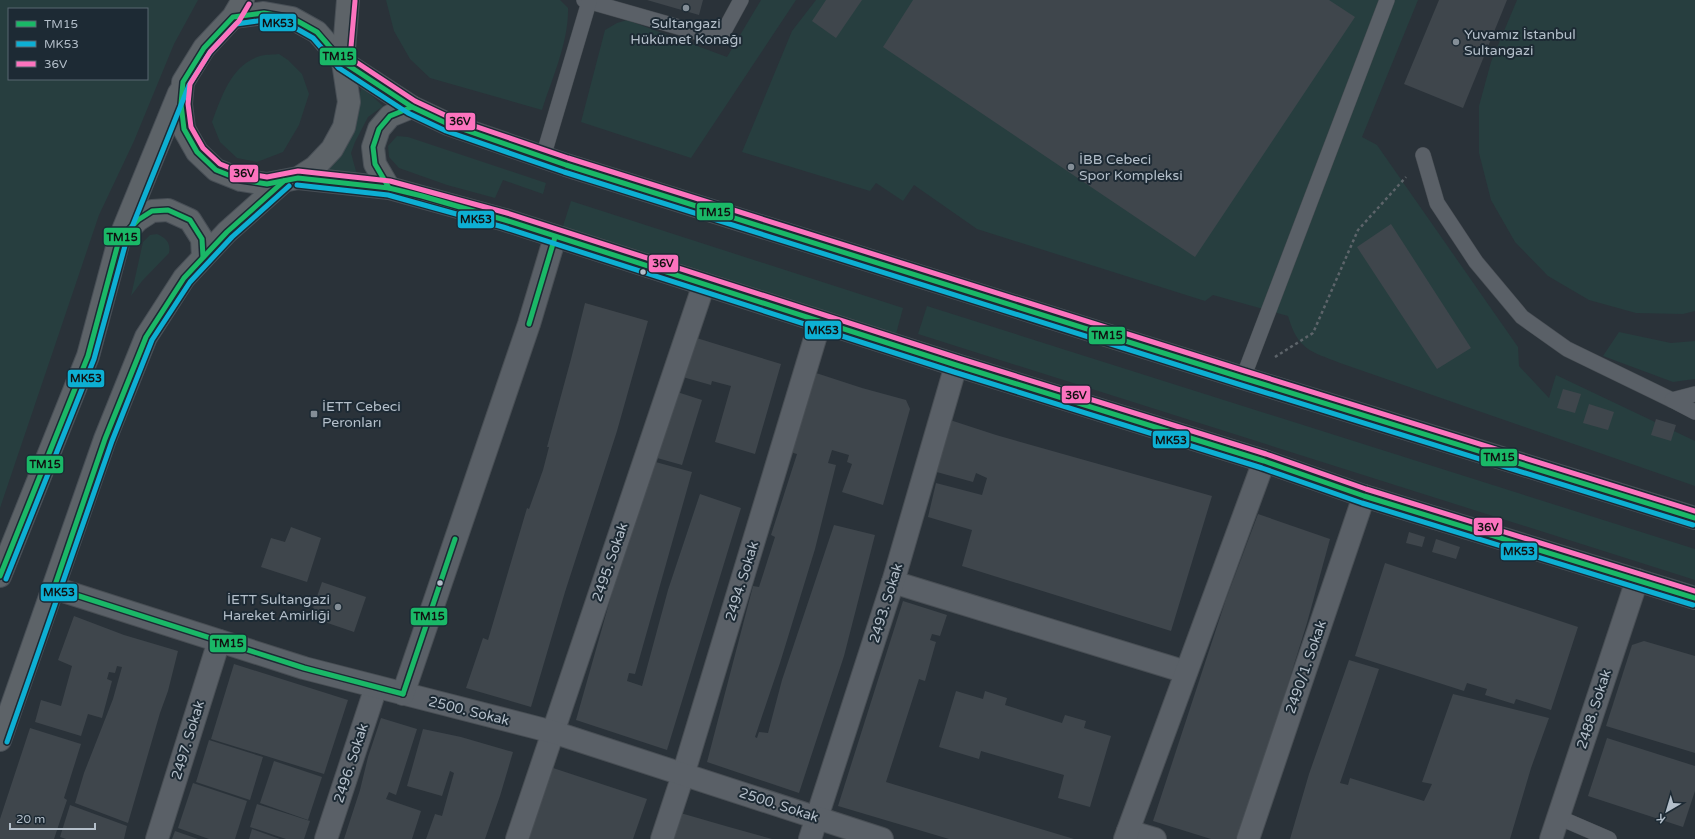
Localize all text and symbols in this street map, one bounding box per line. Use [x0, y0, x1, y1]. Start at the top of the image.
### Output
marker: Sultangazi Hükümet Konağı [681, 3, 691, 13]
legend [8, 8, 148, 80]
line badge: MK53 [259, 13, 297, 32]
place label: Sultangazi Hükümet Konağı [630, 15, 742, 48]
text: TM15 [44, 17, 78, 31]
text: MK53 [262, 17, 294, 30]
place label: Yuvamız İstanbul Sultangazi [1464, 26, 1576, 59]
text: MK53 [44, 37, 79, 51]
marker: Yuvamız İstanbul Sultangazi [1451, 37, 1461, 47]
line badge: TM15 [319, 47, 357, 66]
text: TM15 [321, 50, 354, 63]
text: 36V [44, 57, 68, 71]
line badge: 36V [445, 112, 476, 131]
text: 36V [449, 115, 471, 128]
place label: İBB Cebeci Spor Kompleksi [1079, 151, 1183, 184]
marker: İBB Cebeci Spor Kompleksi [1066, 162, 1076, 172]
line badge: 36V [229, 164, 259, 183]
text: 36V [233, 167, 255, 180]
line badge: TM15 [696, 202, 734, 221]
text: TM15 [698, 206, 731, 219]
line badge: MK53 [457, 210, 495, 229]
text: MK53 [460, 213, 492, 226]
line badge: TM15 [103, 227, 141, 246]
text: TM15 [105, 231, 138, 244]
line badge: 36V [648, 254, 679, 273]
text: 36V [652, 257, 674, 270]
unlabelled marker [638, 267, 648, 277]
line badge: MK53 [804, 320, 842, 340]
text: MK53 [807, 324, 839, 337]
line badge: TM15 [1088, 326, 1126, 345]
text: TM15 [1090, 329, 1123, 342]
line badge: MK53 [67, 369, 105, 388]
text: MK53 [70, 372, 102, 385]
line badge: 36V [1061, 385, 1091, 404]
text: 36V [1065, 389, 1087, 402]
place label: İETT Cebeci Peronları [322, 398, 401, 431]
marker: İETT Cebeci Peronları [309, 409, 319, 419]
line badge: MK53 [1152, 430, 1190, 449]
text: MK53 [1155, 434, 1187, 447]
line badge: TM15 [1480, 448, 1518, 467]
text: TM15 [1482, 451, 1515, 464]
line badge: TM15 [26, 455, 64, 474]
text: TM15 [28, 458, 61, 471]
line badge: 36V [1473, 517, 1503, 536]
street label: 2495. Sokak [589, 520, 632, 604]
text: 36V [1477, 521, 1499, 534]
street label: 2494. Sokak [722, 539, 762, 623]
line badge: MK53 [1500, 542, 1538, 561]
text: MK53 [1503, 545, 1535, 558]
street label: 2493. Sokak [866, 561, 906, 645]
unlabelled marker [435, 578, 445, 588]
line badge: MK53 [40, 583, 78, 602]
text: MK53 [43, 586, 75, 599]
place label: İETT Sultangazi Hareket Amirliği [223, 591, 330, 624]
marker: İETT Sultangazi Hareket Amirliği [333, 602, 343, 612]
line badge: TM15 [410, 607, 448, 626]
text: TM15 [412, 610, 445, 623]
street label: 2490/1. Sokak [1282, 618, 1330, 716]
line badge: TM15 [209, 634, 247, 653]
text: TM15 [211, 637, 244, 650]
street label: 2488. Sokak [1573, 667, 1615, 751]
street label: 2500. Sokak [427, 693, 511, 729]
street label: 2497. Sokak [168, 698, 208, 782]
street label: 2496. Sokak [330, 721, 372, 805]
street label: 2500. Sokak [737, 784, 821, 826]
north arrow [1647, 791, 1687, 831]
scale bar [10, 805, 95, 831]
text: K [1654, 811, 1668, 826]
text: 20 m [16, 812, 45, 826]

